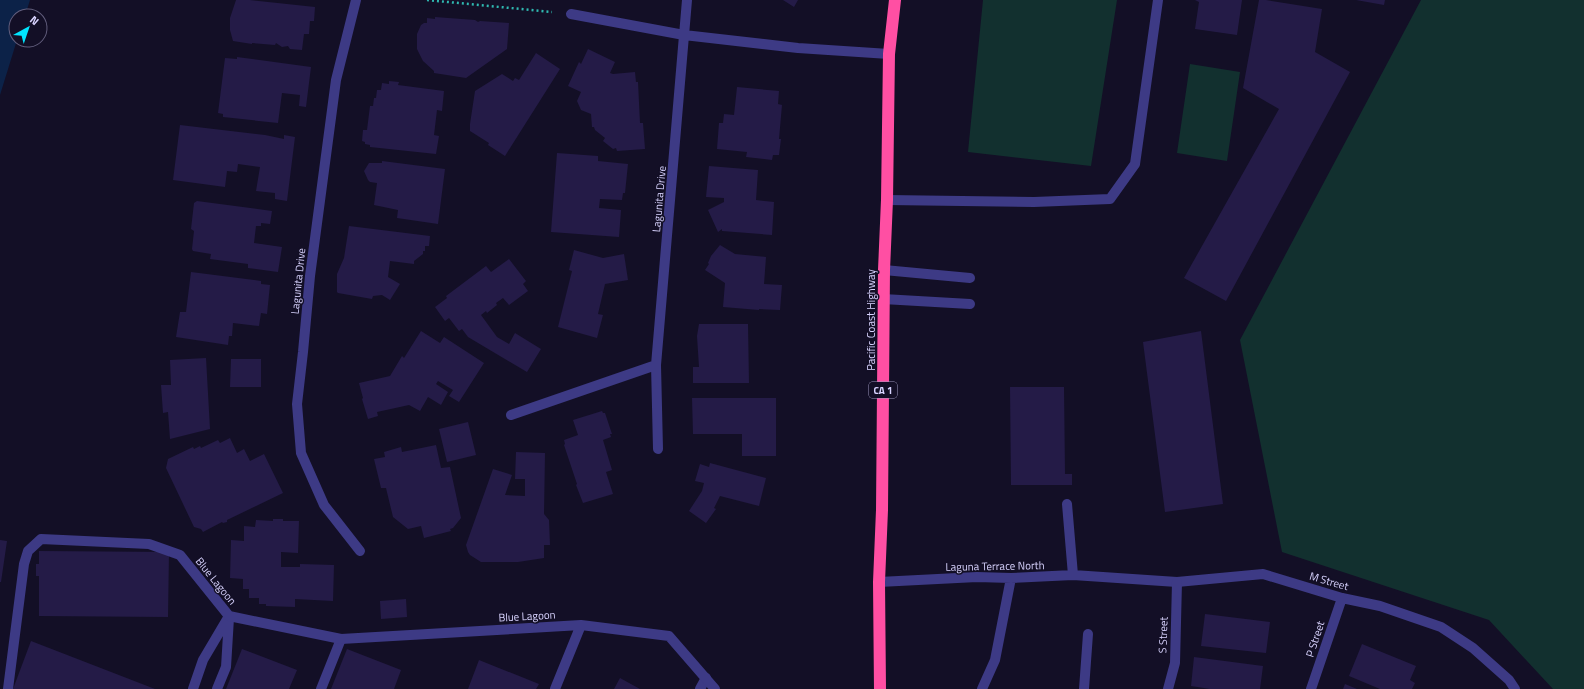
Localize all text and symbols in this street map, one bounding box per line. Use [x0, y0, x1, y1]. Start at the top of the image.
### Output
north arrow [8, 8, 48, 48]
text: N [26, 12, 42, 29]
street label: Lagunita Drive [648, 165, 670, 233]
street label: Lagunita Drive [287, 247, 309, 315]
street label: Pacific Coast Highway [863, 269, 879, 371]
road number: CA 1 [869, 382, 897, 398]
street label: Blue Lagoon [192, 554, 240, 608]
street label: Laguna Terrace North [945, 557, 1045, 575]
street label: M Street [1308, 568, 1351, 594]
street label: Blue Lagoon [498, 607, 556, 625]
street label: S Street [1154, 616, 1172, 654]
street label: P Street [1302, 619, 1328, 659]

